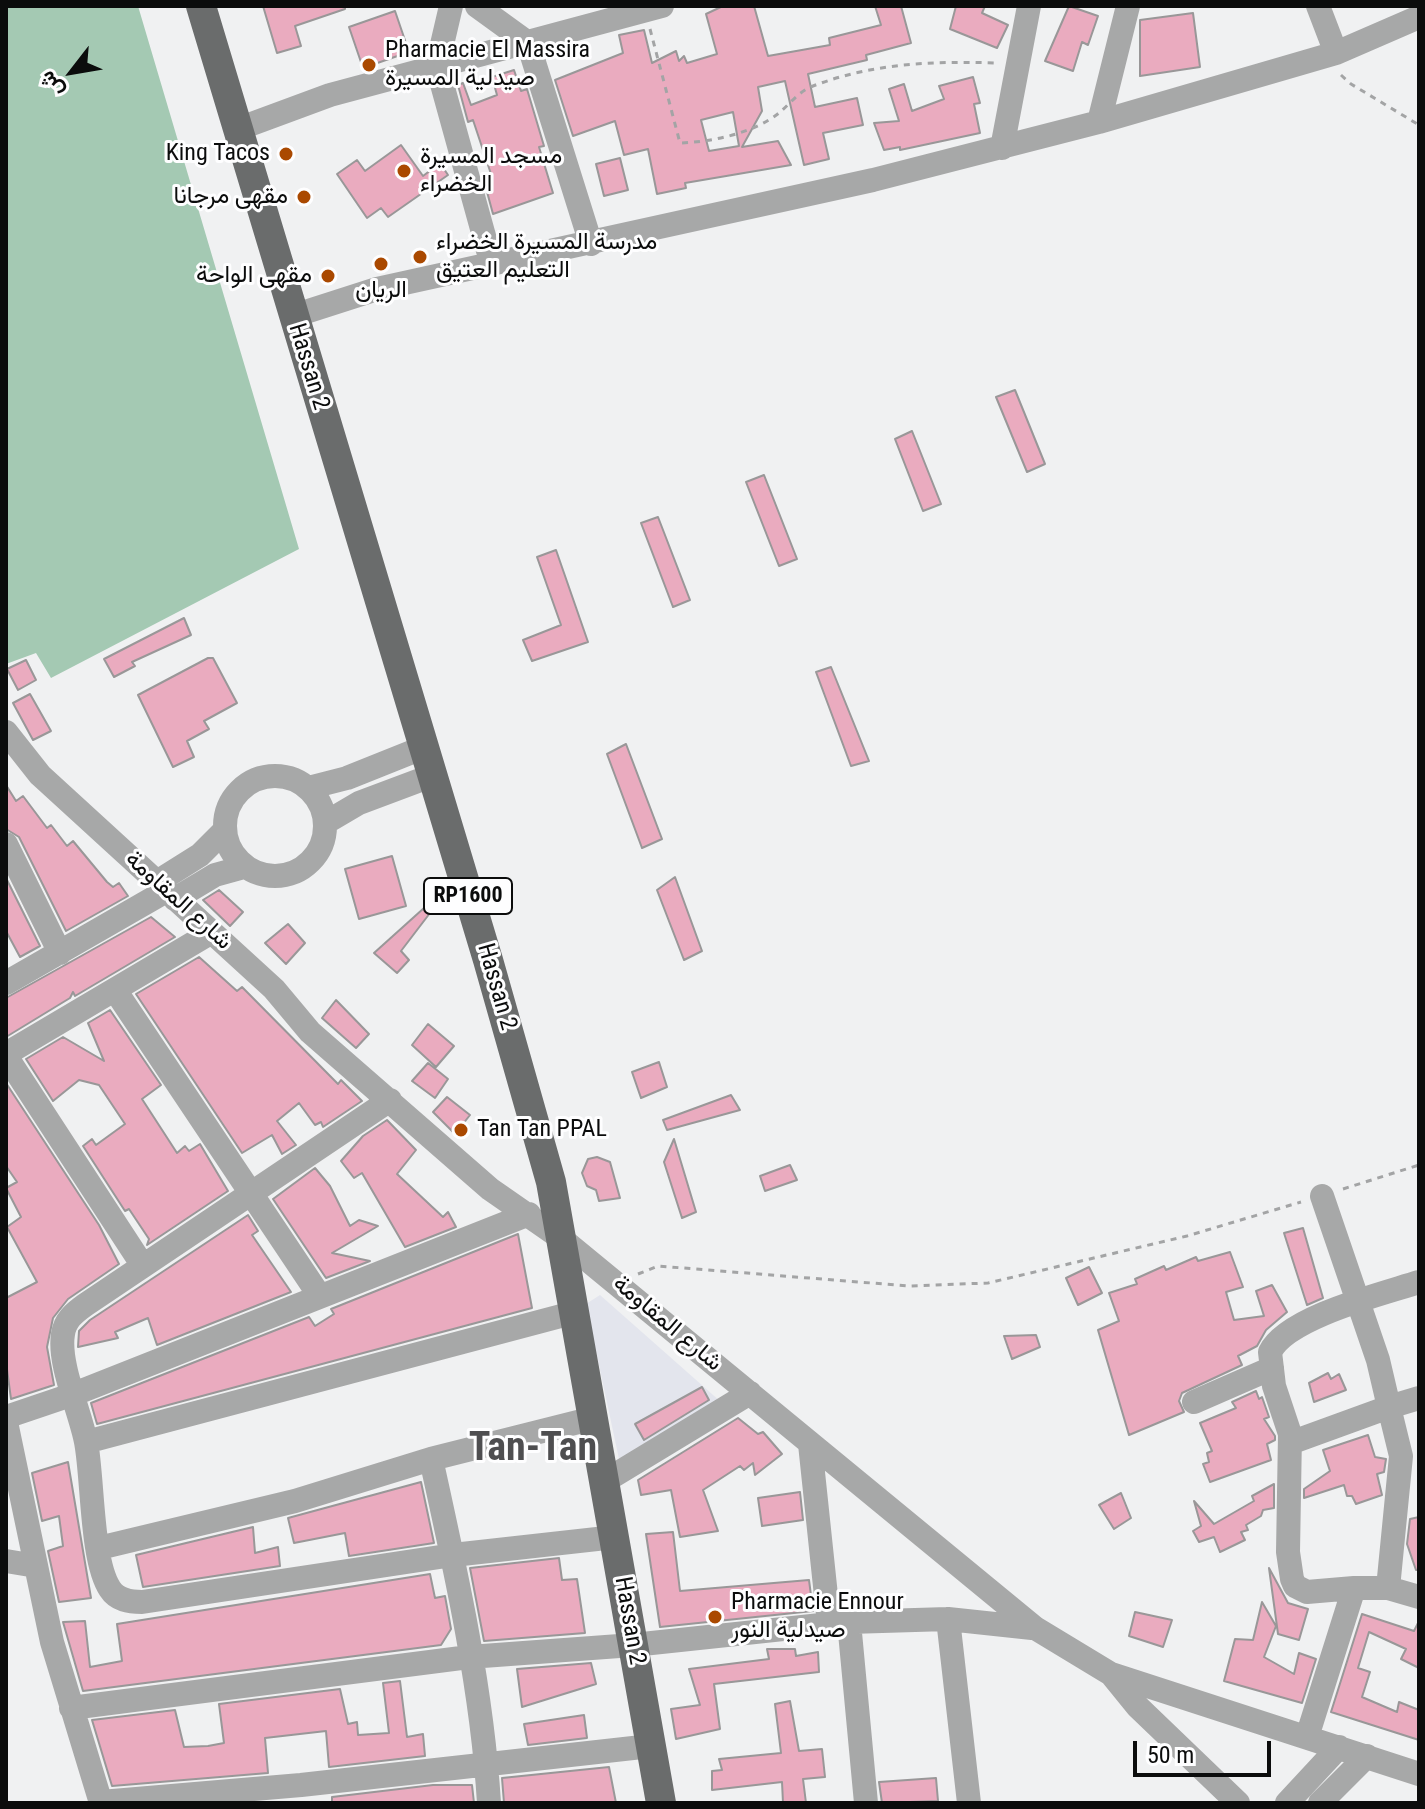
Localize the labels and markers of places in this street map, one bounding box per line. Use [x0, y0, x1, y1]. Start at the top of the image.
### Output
place label: Pharmacie El Massira صيدلية المسيرة [385, 37, 590, 93]
marker: Pharmacie El Massira صيدلية المسيرة [360, 56, 378, 74]
place label: King Tacos [166, 140, 270, 168]
place label: مسجد المسيرة الخضراء [420, 143, 562, 199]
marker: King Tacos [277, 145, 295, 163]
marker: مسجد المسيرة الخضراء [395, 162, 413, 180]
place label: مقهى مرجانا [174, 183, 288, 211]
marker: مقهى مرجانا [295, 188, 313, 206]
place label: مدرسة المسيرة الخضراء التعليم العتيق [436, 229, 657, 285]
marker: مدرسة المسيرة الخضراء التعليم العتيق [411, 248, 429, 266]
marker: الريان [372, 255, 390, 273]
place label: مقهى الواحة [196, 262, 312, 290]
marker: مقهى الواحة [319, 267, 337, 285]
place label: الريان [355, 277, 407, 305]
place label: Tan Tan PPAL [477, 1116, 607, 1144]
marker: Tan Tan PPAL [452, 1121, 470, 1139]
place label: Pharmacie Ennour صيدلية النور [731, 1589, 904, 1645]
marker: Pharmacie Ennour صيدلية النور [706, 1608, 724, 1626]

